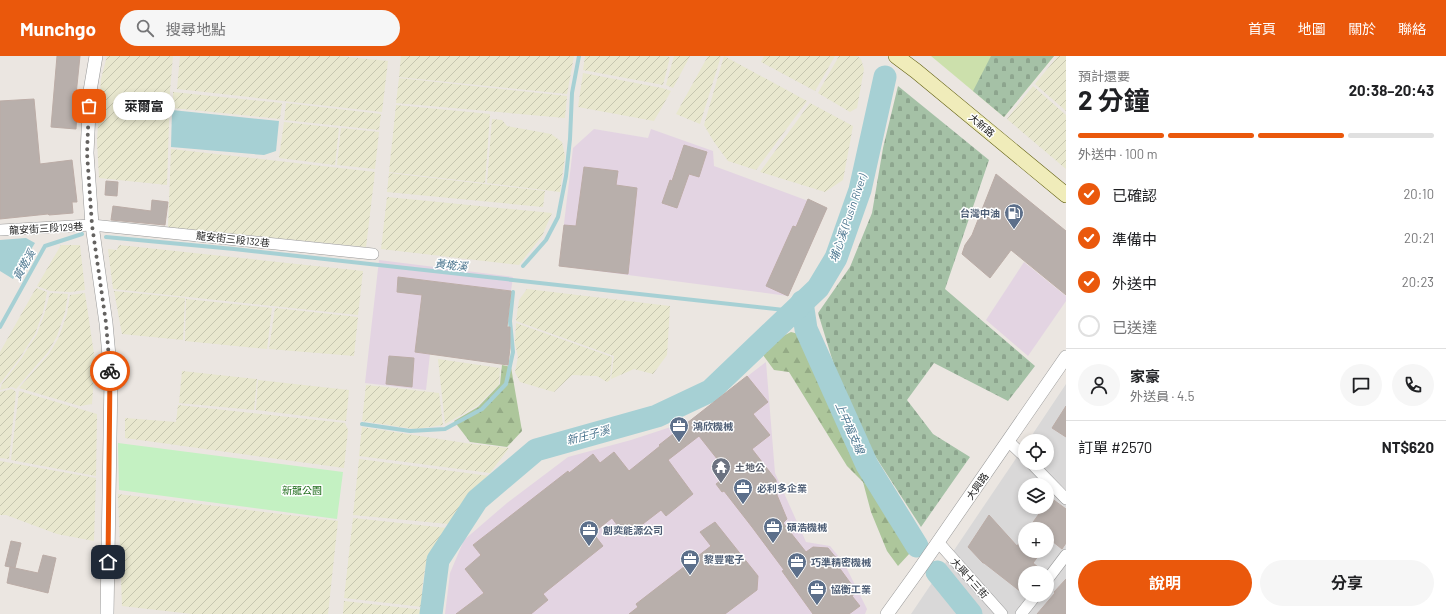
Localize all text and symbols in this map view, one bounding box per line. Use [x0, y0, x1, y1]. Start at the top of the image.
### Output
search box [120, 10, 400, 46]
text: Munchgo [20, 17, 96, 40]
icon: search [134, 17, 156, 39]
text: 搜尋地點 [166, 20, 226, 38]
text: 首頁 [1248, 20, 1276, 37]
text: 地圖 [1298, 20, 1326, 37]
text: 關於 [1348, 20, 1376, 37]
text: 聯絡 [1398, 20, 1426, 37]
text: 預計還要 [1078, 68, 1130, 84]
text: 20:38–20:43 [1349, 81, 1434, 99]
text: 2 分鐘 [1078, 84, 1150, 115]
pin [72, 89, 106, 123]
callout: 萊爾富 [113, 92, 175, 120]
icon: bag [78, 95, 100, 117]
text: 萊爾富 [124, 98, 164, 114]
street label: 大新路 [967, 111, 997, 139]
text: 外送中 · 100 m [1078, 146, 1158, 162]
water label: 埔心溪 (Pusin River) [826, 171, 869, 264]
icon: check [1078, 183, 1100, 205]
text: 已確認 [1112, 186, 1157, 204]
text: 20:10 [1403, 186, 1434, 202]
fuel station icon: 台灣中油 [1003, 202, 1025, 230]
place label: 台灣中油 [960, 207, 1000, 219]
street label: 龍安街三段129巷 [9, 220, 83, 236]
icon: check [1078, 227, 1100, 249]
street label: 龍安街三段132巷 [196, 229, 270, 249]
text: 準備中 [1112, 230, 1157, 248]
text: 20:21 [1404, 230, 1434, 246]
water label: 黃墘溪 [10, 245, 38, 282]
water label: 黃墘溪 [434, 256, 470, 273]
icon: check [1078, 271, 1100, 293]
text: 外送中 [1112, 274, 1157, 292]
text: 20:23 [1402, 274, 1434, 290]
text: 已送達 [1112, 318, 1157, 336]
courier [90, 351, 130, 391]
icon: bike [99, 360, 121, 382]
button: person [1078, 364, 1120, 406]
button: chat [1340, 364, 1382, 406]
button: phone [1392, 364, 1434, 406]
text: 家豪 [1130, 367, 1160, 385]
text: 外送員 · 4.5 [1130, 388, 1194, 404]
water label: 上中福支線 [833, 400, 868, 457]
office icon: 鴻欣機械 [668, 415, 690, 443]
place label: 鴻欣機械 [693, 420, 733, 432]
water label: 新庄子溪 [565, 422, 613, 446]
map controls [1018, 434, 1054, 602]
button: locate [1018, 434, 1054, 470]
text: 訂單 #2570 [1078, 438, 1152, 456]
text: NT$620 [1382, 438, 1434, 456]
temple icon: 土地公 [710, 456, 732, 484]
place label: 土地公 [735, 461, 765, 473]
street label: 大興路 [963, 470, 991, 502]
office icon: 必利多企業 [732, 477, 754, 505]
button: layers [1018, 478, 1054, 514]
place label: 必利多企業 [757, 482, 807, 494]
park label: 新龍公園 [282, 484, 322, 496]
office icon: 碩浩機械 [762, 516, 784, 544]
office icon: 創奕能源公司 [578, 519, 600, 547]
place label: 碩浩機械 [786, 521, 827, 533]
button: + [1018, 522, 1054, 558]
place label: 創奕能源公司 [603, 524, 663, 536]
pin [91, 545, 125, 579]
office icon: 黎豐電子 [679, 548, 701, 576]
icon: home [97, 551, 119, 573]
office icon: 巧準精密機械 [786, 551, 808, 579]
place label: 黎豐電子 [704, 553, 744, 565]
street label: 大興十三街 [949, 555, 991, 601]
place label: 巧準精密機械 [811, 556, 871, 568]
button: 說明 [1078, 560, 1252, 606]
button: 分享 [1260, 560, 1434, 606]
button: − [1018, 566, 1054, 602]
office icon: 協衡工業 [806, 578, 828, 606]
place label: 協衡工業 [831, 583, 871, 595]

